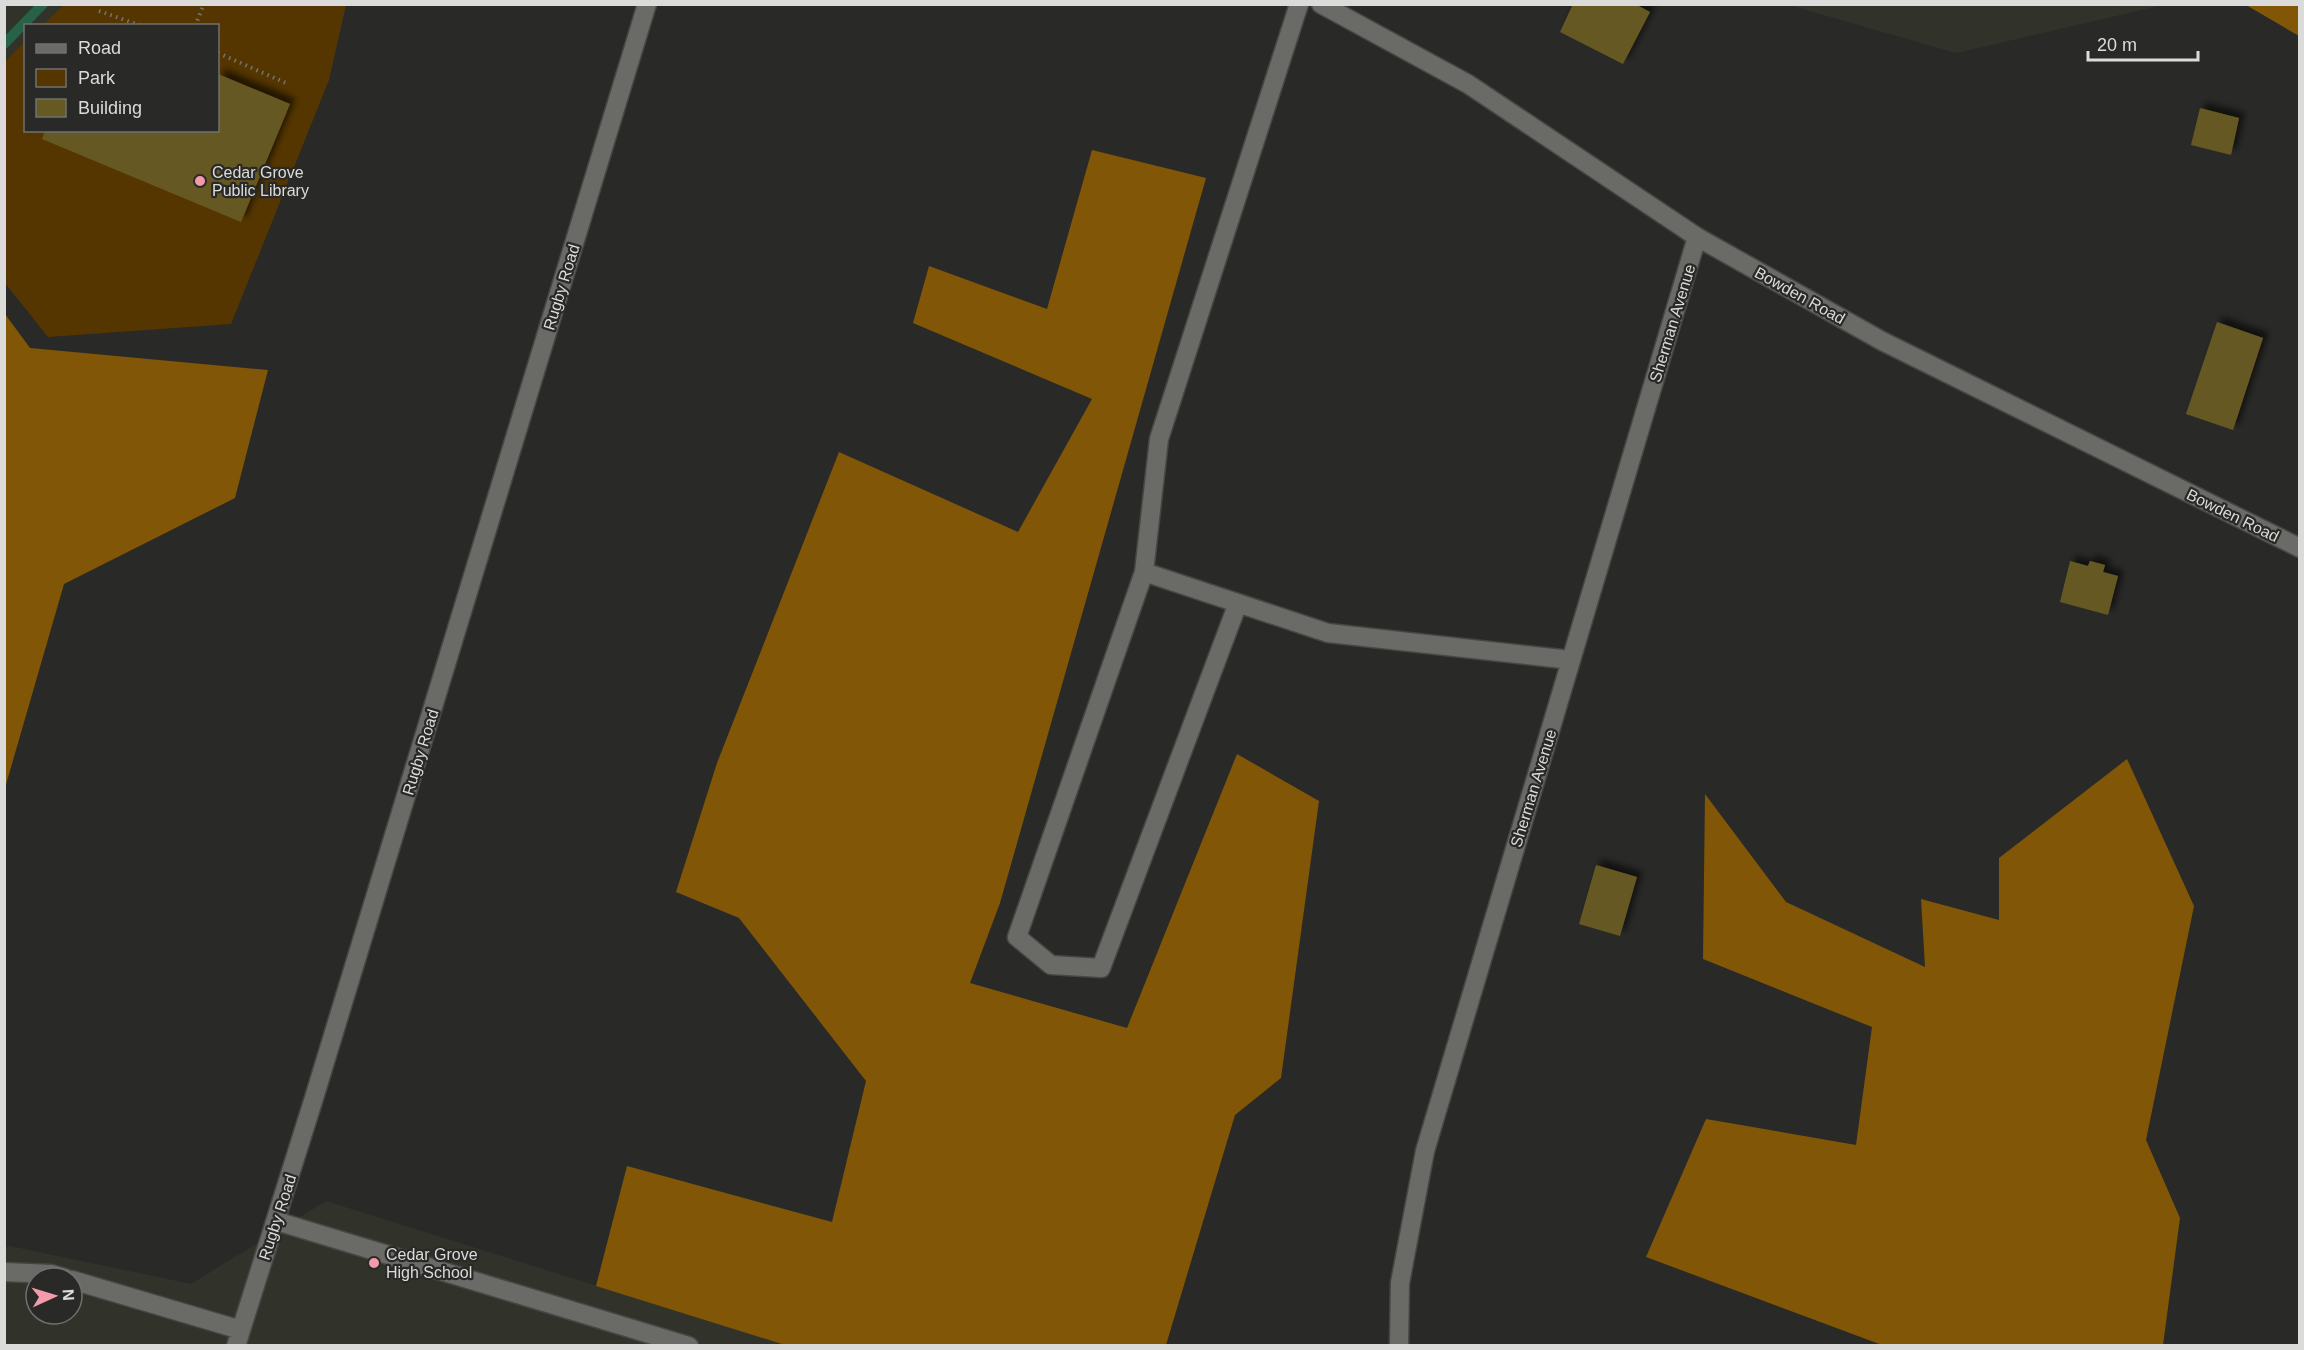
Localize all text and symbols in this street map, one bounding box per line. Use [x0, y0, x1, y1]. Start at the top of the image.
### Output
legend [24, 24, 219, 132]
scale bar [2088, 24, 2198, 62]
text: 20 m [2097, 35, 2137, 55]
text: Road [78, 38, 121, 58]
text: Park [78, 68, 116, 88]
text: Building [78, 98, 142, 118]
place label: Cedar Grove Public Library [212, 164, 309, 199]
marker: Cedar Grove Public Library [193, 174, 207, 188]
street label: Rugby Road [540, 242, 583, 332]
street label: Sherman Avenue [1646, 262, 1699, 384]
street label: Bowden Road [1752, 264, 1848, 327]
street label: Bowden Road [2184, 486, 2282, 545]
street label: Rugby Road [399, 707, 442, 797]
street label: Sherman Avenue [1507, 727, 1560, 849]
street label: Rugby Road [256, 1172, 299, 1262]
place label: Cedar Grove High School [386, 1246, 478, 1281]
marker: Cedar Grove High School [367, 1256, 381, 1270]
north arrow [24, 1266, 84, 1326]
text: N [60, 1289, 77, 1301]

